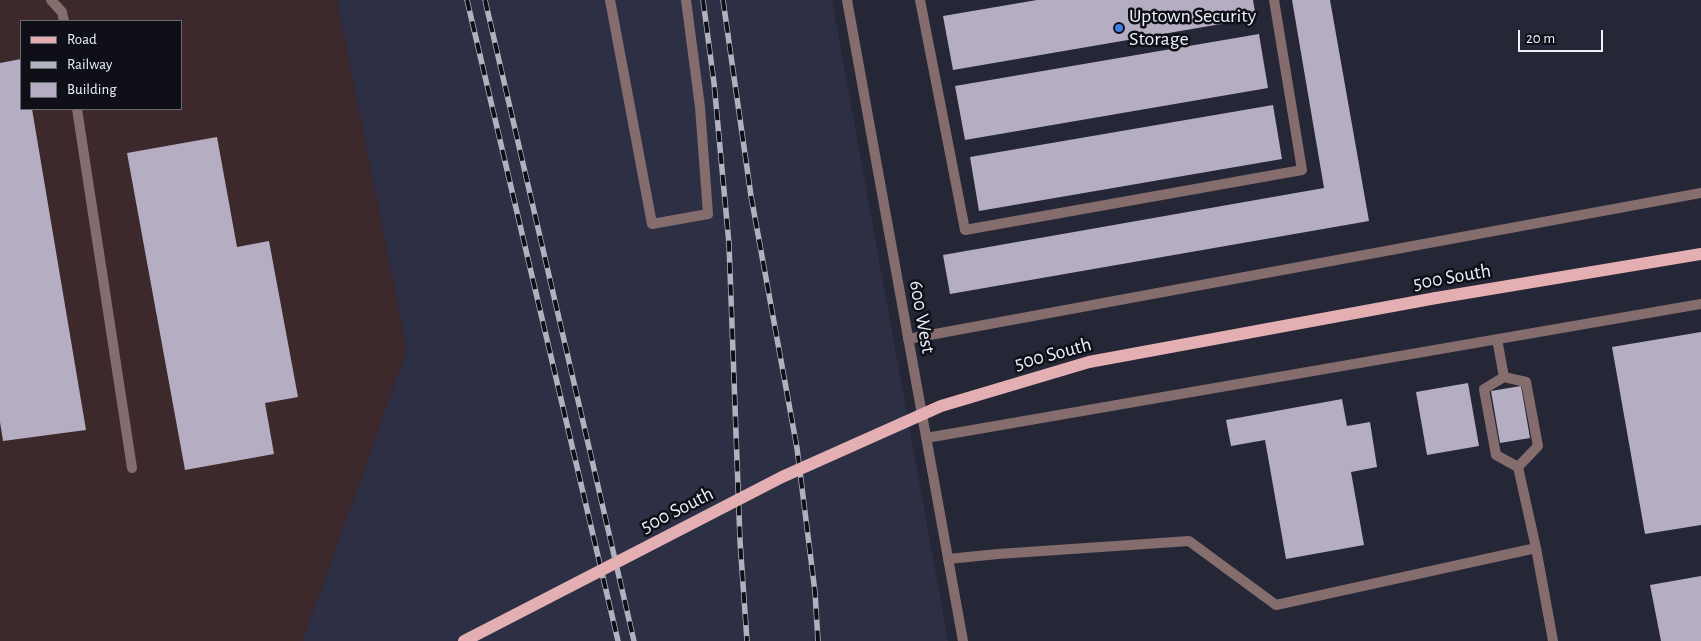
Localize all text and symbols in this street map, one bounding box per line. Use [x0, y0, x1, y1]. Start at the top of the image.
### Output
place label: Uptown Security Storage [1129, 4, 1256, 51]
legend [20, 20, 182, 110]
scale bar [1521, 20, 1606, 52]
marker: Uptown Security Storage [1113, 22, 1125, 34]
text: 20 m [1526, 31, 1555, 46]
text: Road [67, 32, 97, 47]
text: Railway [67, 57, 112, 72]
text: Building [67, 82, 117, 97]
street label: 500 South [1411, 258, 1493, 296]
street label: 600 West [904, 279, 940, 355]
street label: 500 South [1012, 332, 1094, 376]
street label: 500 South [637, 481, 717, 539]

